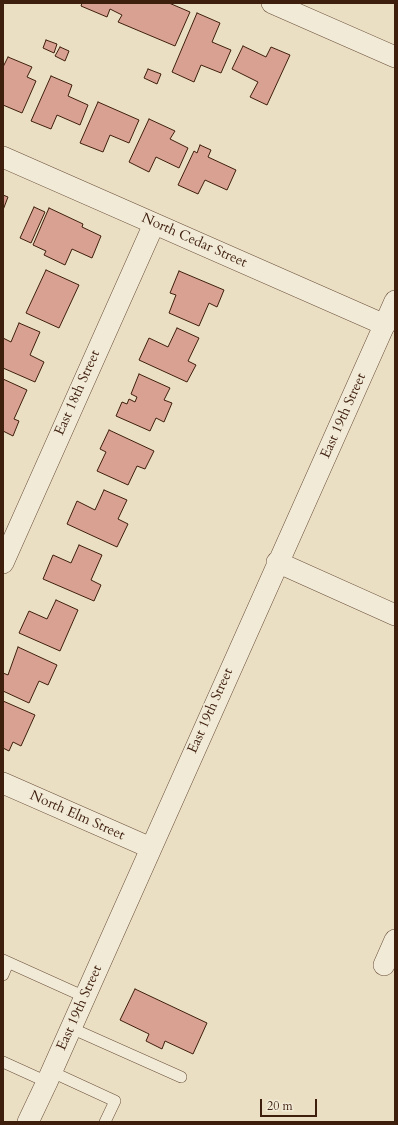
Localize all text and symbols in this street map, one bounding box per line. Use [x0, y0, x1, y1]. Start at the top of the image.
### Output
street label: North Cedar Street [139, 210, 249, 272]
street label: East 18th Street [52, 348, 104, 438]
street label: East 19th Street [318, 371, 370, 461]
street label: East 19th Street [185, 666, 237, 756]
street label: North Elm Street [27, 788, 127, 844]
street label: East 19th Street [54, 963, 106, 1053]
scale bar [262, 1091, 319, 1117]
text: 20 m [267, 1098, 293, 1114]

